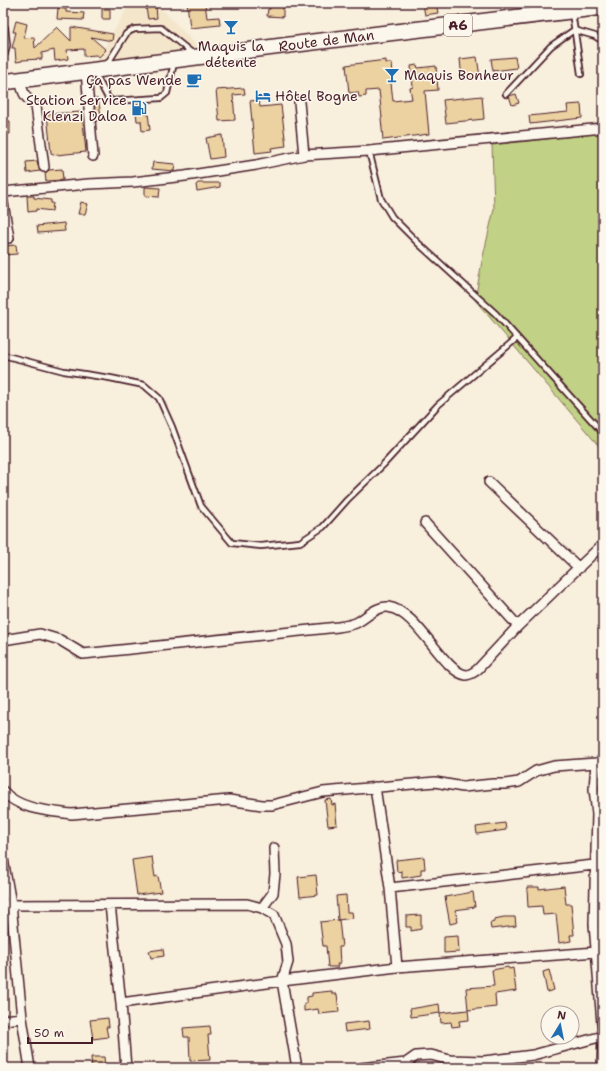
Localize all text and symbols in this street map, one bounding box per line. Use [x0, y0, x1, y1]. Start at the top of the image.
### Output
road number: A6 [444, 14, 472, 36]
bar icon: Maquis la détente [222, 18, 240, 36]
street label: Route de Man [277, 26, 376, 55]
place label: Maquis la détente [198, 37, 265, 71]
bar icon: Maquis Bonheur [383, 66, 401, 84]
place label: Maquis Bonheur [404, 66, 514, 84]
place label: Ça pas Wende [86, 71, 182, 89]
cafe icon: Ça pas Wende [185, 71, 203, 89]
hotel icon: Hôtel Bogne [254, 87, 272, 105]
place label: Hôtel Bogne [275, 87, 358, 105]
place label: Station Service Klenzi Daloa [26, 91, 127, 125]
fuel station icon: Station Service Klenzi Daloa [130, 99, 148, 117]
north arrow [540, 1005, 580, 1045]
text: N [556, 1008, 568, 1024]
scale bar [28, 1019, 92, 1045]
text: 50 m [34, 1025, 64, 1041]

